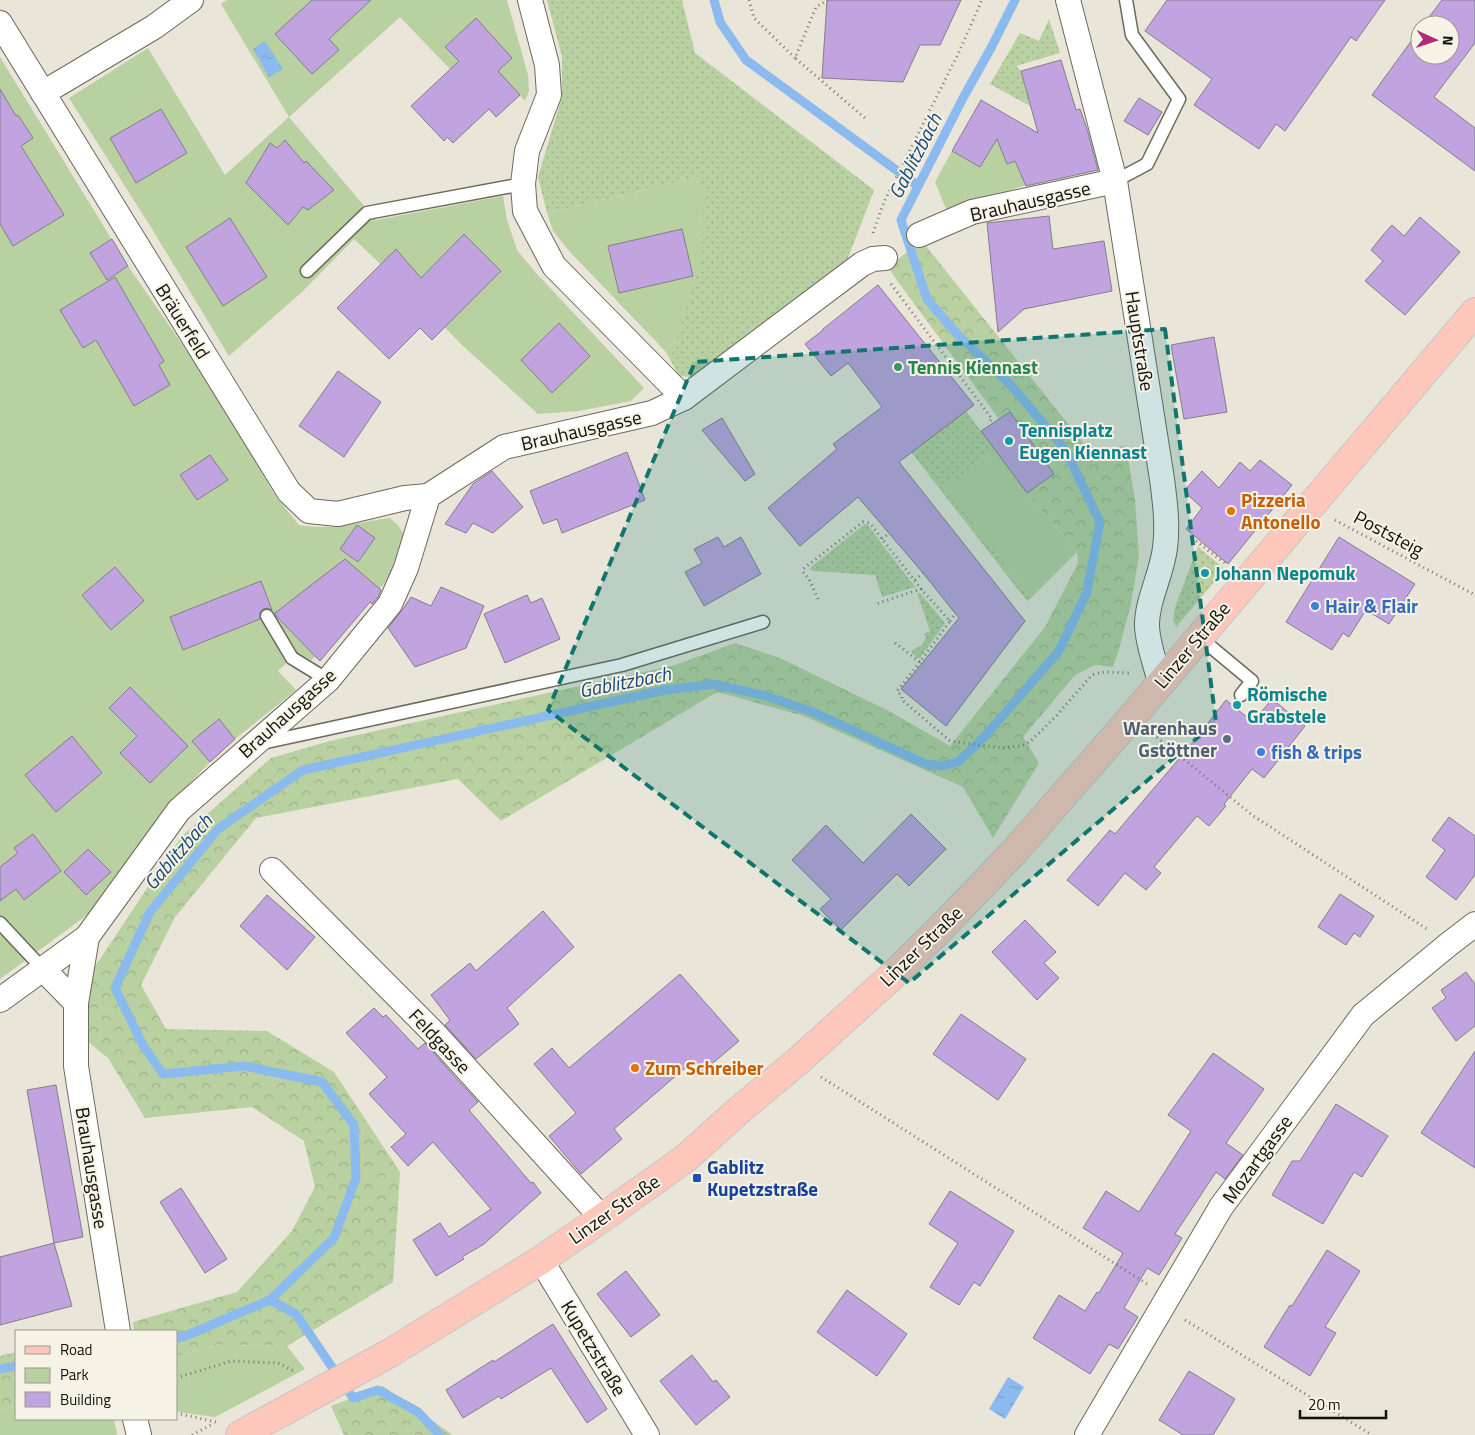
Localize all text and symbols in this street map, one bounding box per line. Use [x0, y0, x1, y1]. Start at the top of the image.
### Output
north arrow [1410, 15, 1460, 65]
text: N [1438, 35, 1459, 46]
water label: Gablitzbach [880, 107, 950, 204]
street label: Brauhausgasse [967, 173, 1093, 228]
street label: Bräuerfeld [149, 277, 218, 364]
street label: Hauptstraße [1118, 289, 1163, 393]
place label: Tennis Kiennast [908, 352, 1038, 381]
marker: Tennis Kiennast [892, 361, 904, 373]
street label: Brauhausgasse [518, 402, 644, 457]
place label: Tennisplatz Eugen Kiennast [1019, 415, 1147, 466]
marker: Tennisplatz Eugen Kiennast [1003, 435, 1015, 447]
place label: Pizzeria Antonello [1241, 485, 1321, 536]
street label: Poststeig [1349, 502, 1430, 563]
marker: Pizzeria Antonello [1225, 505, 1237, 517]
place label: Johann Nepomuk [1215, 558, 1356, 587]
marker: Johann Nepomuk [1199, 567, 1211, 579]
place label: Hair & Flair [1325, 591, 1418, 620]
street label: Linzer Straße [1147, 595, 1237, 695]
marker: Hair & Flair [1309, 600, 1321, 612]
water label: Gablitzbach [576, 657, 674, 706]
street label: Brauhausgasse [231, 661, 342, 765]
place label: Römische Grabstele [1247, 679, 1328, 730]
marker: Römische Grabstele [1231, 699, 1243, 711]
place label: Warenhaus Gstöttner [1123, 713, 1217, 764]
marker: Warenhaus Gstöttner [1221, 733, 1233, 745]
place label: fish & trips [1271, 737, 1362, 766]
marker: fish & trips [1255, 746, 1267, 758]
water label: Gablitzbach [136, 806, 220, 897]
street label: Linzer Straße [873, 898, 969, 993]
street label: Feldgasse [402, 1001, 478, 1080]
place label: Zum Schreiber [645, 1053, 764, 1082]
marker: Zum Schreiber [629, 1062, 641, 1074]
street label: Brauhausgasse [69, 1105, 116, 1231]
street label: Mozartgasse [1214, 1108, 1299, 1209]
place label: Gablitz Kupetzstraße [707, 1152, 818, 1203]
street label: Linzer Straße [562, 1166, 665, 1251]
marker: Gablitz Kupetzstraße [691, 1172, 703, 1184]
street label: Kupetzstraße [554, 1294, 635, 1401]
legend [15, 1330, 178, 1420]
text: Road [60, 1338, 92, 1361]
text: Park [60, 1363, 89, 1386]
text: Building [60, 1388, 111, 1411]
scale bar [1300, 1388, 1386, 1420]
text: 20 m [1308, 1393, 1341, 1416]

